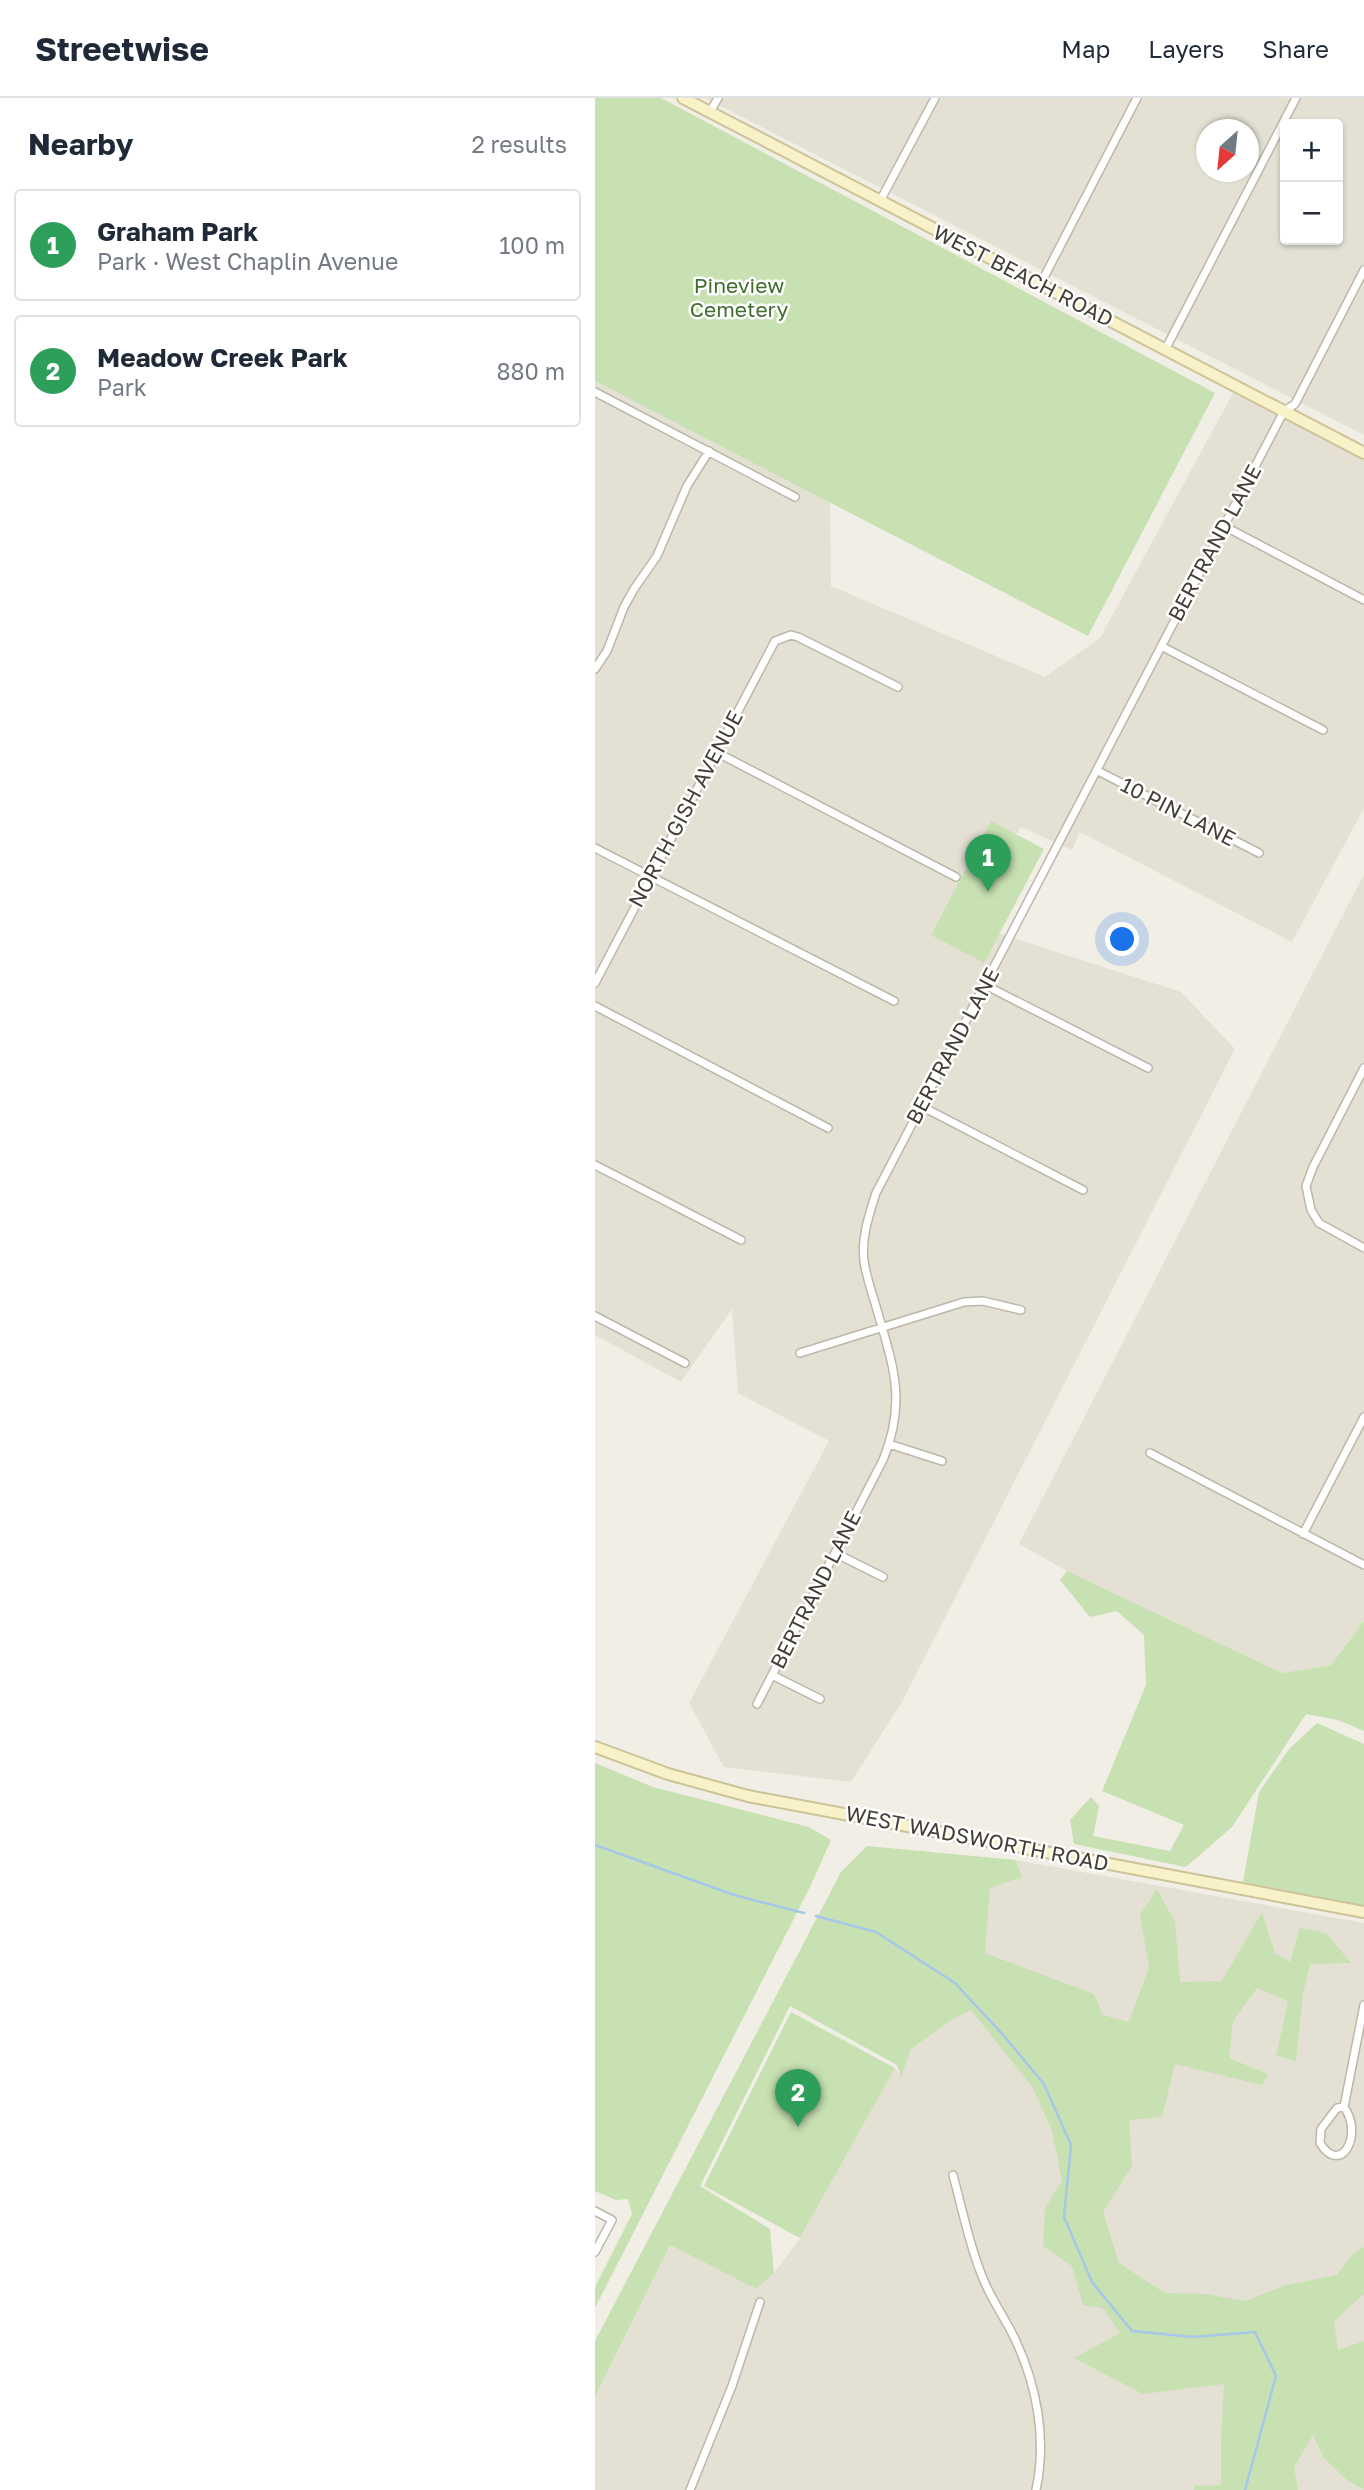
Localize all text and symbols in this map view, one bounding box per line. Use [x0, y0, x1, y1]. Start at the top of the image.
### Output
text: Streetwise [35, 29, 209, 68]
text: Map [1061, 34, 1110, 63]
text: Layers [1148, 34, 1224, 63]
text: Share [1262, 34, 1329, 63]
north arrow [1196, 119, 1259, 182]
map controls [1280, 119, 1343, 245]
button: + [1280, 119, 1343, 182]
text: Nearby [28, 126, 133, 162]
text: 2 results [471, 130, 567, 158]
button: − [1280, 182, 1343, 245]
text: Graham Park [97, 216, 258, 247]
street label: WEST BEACH ROAD [929, 218, 1118, 332]
text: 1 [47, 231, 59, 259]
text: 100 m [499, 231, 565, 259]
text: Park · West Chaplin Avenue [97, 247, 398, 275]
park label: Pineview Cemetery [690, 272, 788, 322]
text: Meadow Creek Park [97, 342, 348, 373]
text: 2 [46, 357, 60, 385]
text: 880 m [497, 357, 565, 385]
text: Park [97, 373, 147, 401]
street label: BERTRAND LANE [1162, 460, 1266, 625]
street label: NORTH GISH AVENUE [622, 706, 748, 911]
street label: 10 PIN LANE [1117, 771, 1240, 851]
pin: 1 [965, 834, 1011, 892]
your location [1105, 922, 1139, 956]
street label: BERTRAND LANE [900, 963, 1004, 1128]
street label: BERTRAND LANE [764, 1506, 866, 1673]
street label: WEST WADSWORTH ROAD [843, 1800, 1111, 1876]
pin: 2 [775, 2069, 821, 2127]

